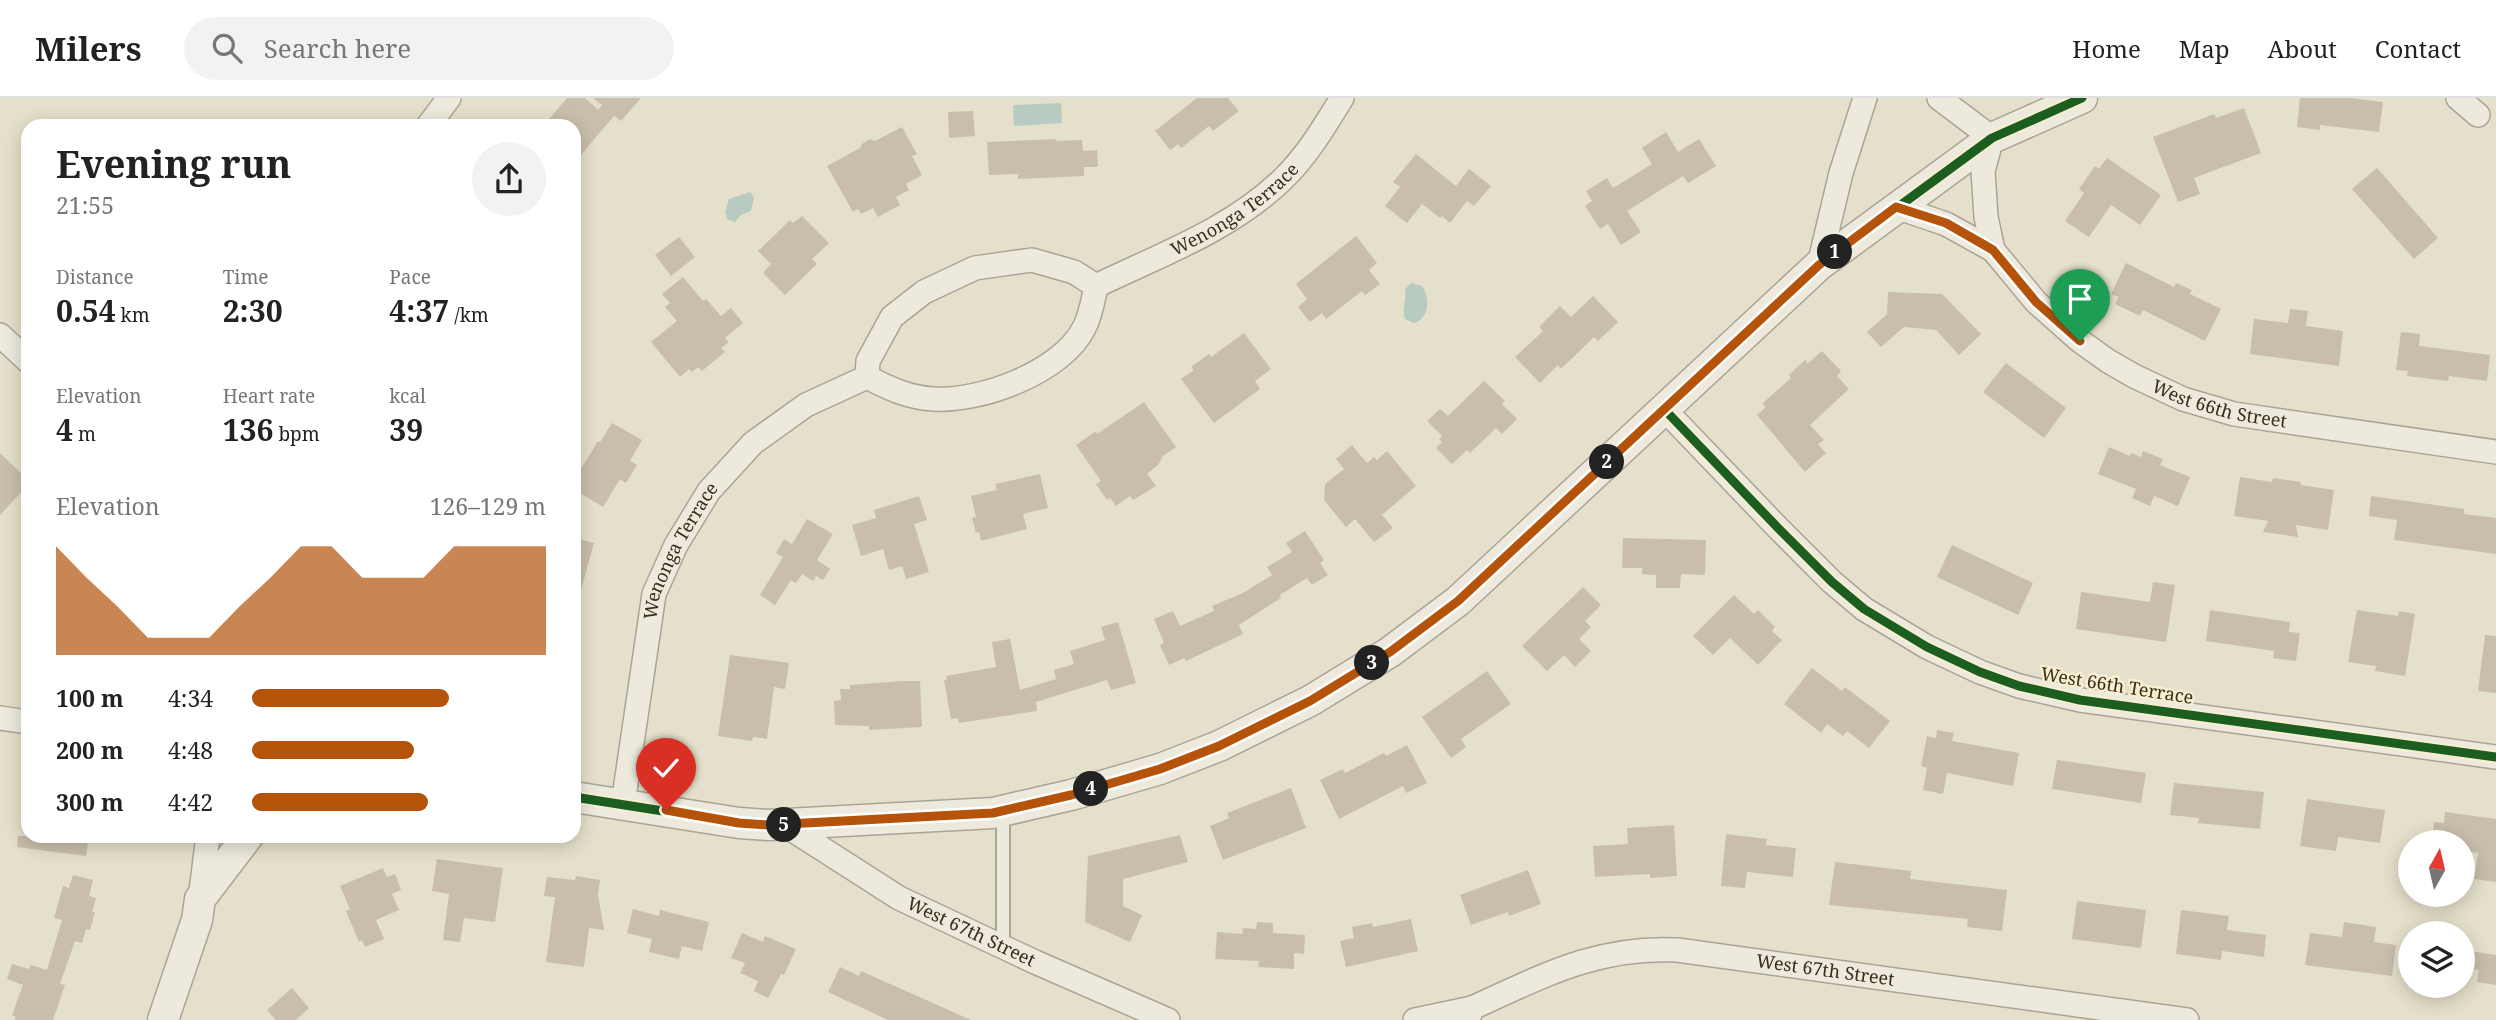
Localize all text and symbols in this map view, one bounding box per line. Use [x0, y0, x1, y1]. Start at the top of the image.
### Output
search box [184, 17, 674, 80]
text: Milers [35, 26, 142, 71]
icon: search [208, 29, 246, 67]
text: Search here [264, 30, 411, 66]
text: Home [2072, 32, 2141, 65]
text: Map [2179, 32, 2230, 65]
text: About [2268, 32, 2337, 65]
text: Contact [2375, 32, 2461, 65]
text: Evening run [56, 137, 291, 189]
button: share [472, 142, 546, 216]
street label: Wenonga Terrace [1166, 157, 1303, 261]
text: 21:55 [56, 189, 114, 221]
pin: 1 [1818, 234, 1853, 270]
text: 1 [1829, 238, 1840, 264]
text: Distance [56, 264, 134, 290]
text: Time [223, 264, 269, 290]
text: Pace [389, 264, 431, 290]
pin [2050, 269, 2110, 341]
icon: arrive [2061, 280, 2099, 318]
text: 0.54 [56, 290, 116, 331]
text: 2:30 [223, 290, 283, 331]
text: 4:37 [389, 290, 449, 331]
text: km [116, 302, 150, 328]
text: /km [449, 302, 489, 328]
street label: West 66th Street [2148, 373, 2289, 433]
text: Elevation [56, 383, 142, 409]
text: Heart rate [223, 383, 315, 409]
text: kcal [389, 383, 426, 409]
text: 4 [56, 409, 73, 450]
text: 136 [223, 409, 274, 450]
text: 39 [389, 409, 423, 450]
text: m [73, 421, 96, 447]
text: bpm [274, 421, 320, 447]
pin: 2 [1590, 444, 1624, 480]
text: 2 [1601, 448, 1612, 474]
street label: Wenonga Terrace [637, 476, 723, 621]
text: Elevation [56, 490, 160, 522]
text: 126–129 m [430, 490, 546, 522]
pin: 3 [1354, 646, 1390, 680]
text: 3 [1366, 649, 1377, 675]
street label: West 66th Terrace [2039, 661, 2195, 709]
text: 100 m [56, 682, 124, 714]
text: 4:34 [168, 682, 213, 714]
text: 200 m [56, 734, 124, 766]
text: 4:48 [168, 734, 213, 766]
pin [636, 738, 696, 810]
icon: check [647, 749, 685, 787]
pin: 4 [1074, 772, 1108, 806]
text: 4 [1085, 775, 1096, 801]
text: 300 m [56, 786, 124, 818]
text: 4:42 [168, 786, 213, 818]
pin: 5 [766, 808, 802, 842]
text: 5 [778, 811, 789, 837]
north arrow [2398, 830, 2474, 906]
map controls [2398, 830, 2475, 998]
street label: West 67th Street [903, 890, 1040, 972]
button: layers [2398, 921, 2475, 998]
street label: West 67th Street [1755, 948, 1896, 991]

